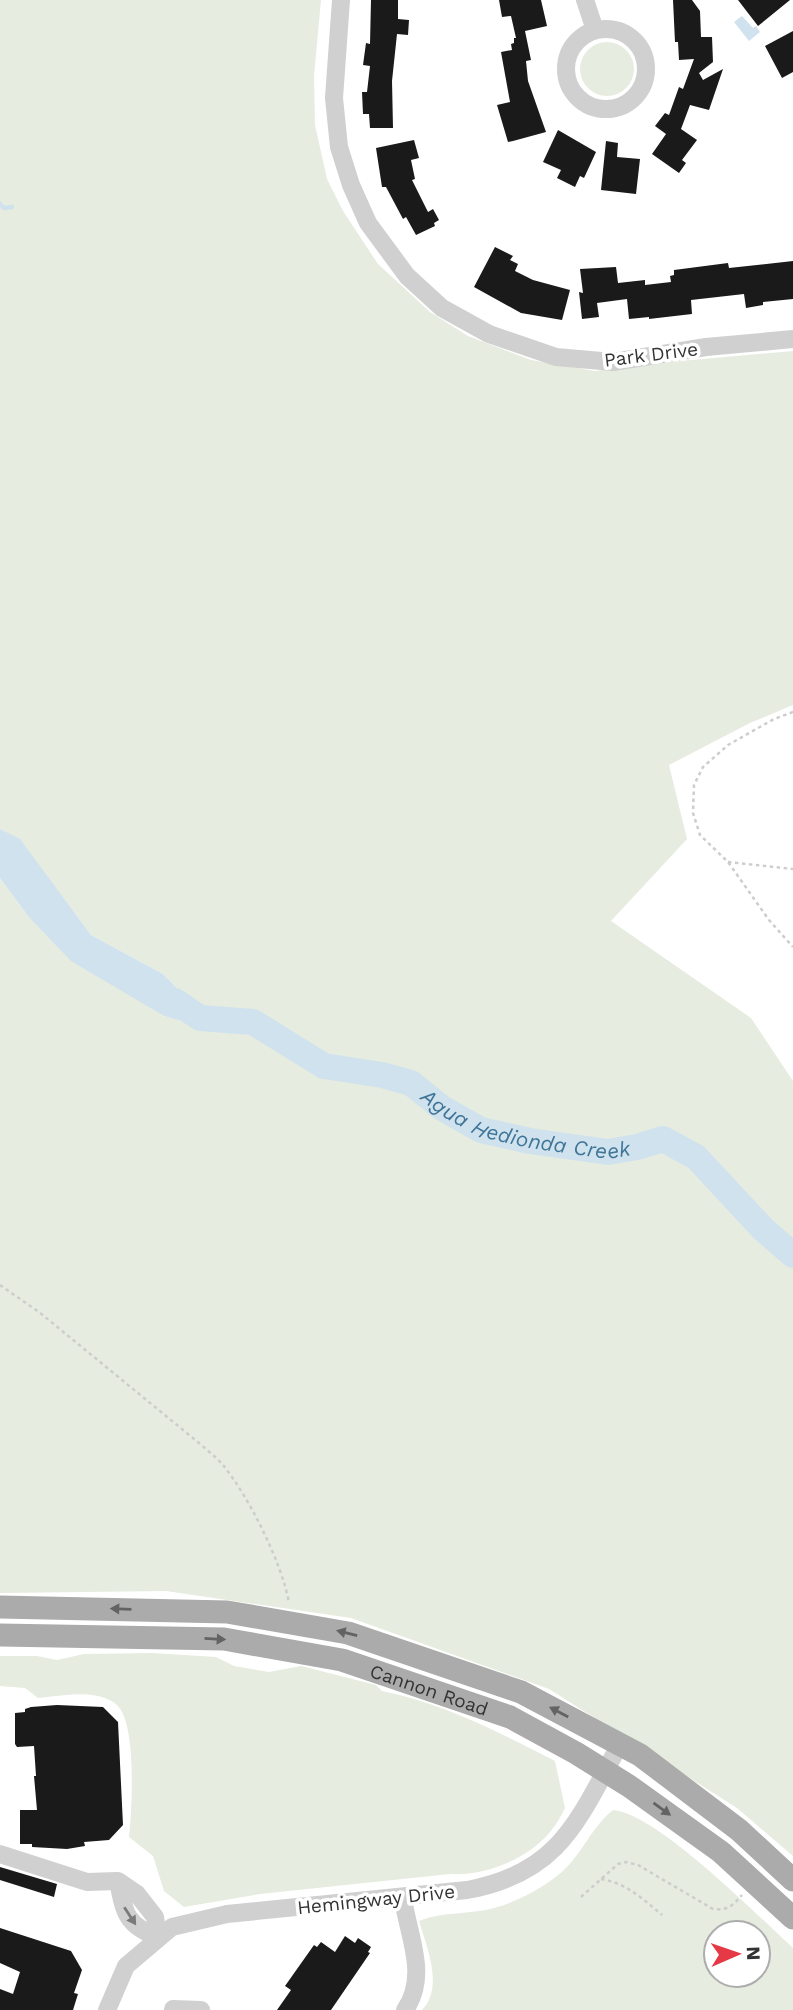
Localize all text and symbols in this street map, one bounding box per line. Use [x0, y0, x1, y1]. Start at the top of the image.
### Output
street label: Park Drive [603, 337, 699, 372]
water label: Agua Hedionda Creek [416, 1083, 633, 1164]
one-way arrow [110, 1603, 132, 1615]
one-way arrow [336, 1628, 358, 1639]
one-way arrow [204, 1634, 226, 1645]
street label: Cannon Road [367, 1659, 491, 1721]
one-way arrow [550, 1706, 569, 1718]
one-way arrow [653, 1802, 671, 1816]
street label: Hemingway Drive [296, 1880, 456, 1919]
one-way arrow [123, 1906, 136, 1926]
north arrow [702, 1919, 772, 1989]
text: N [742, 1946, 765, 1961]

